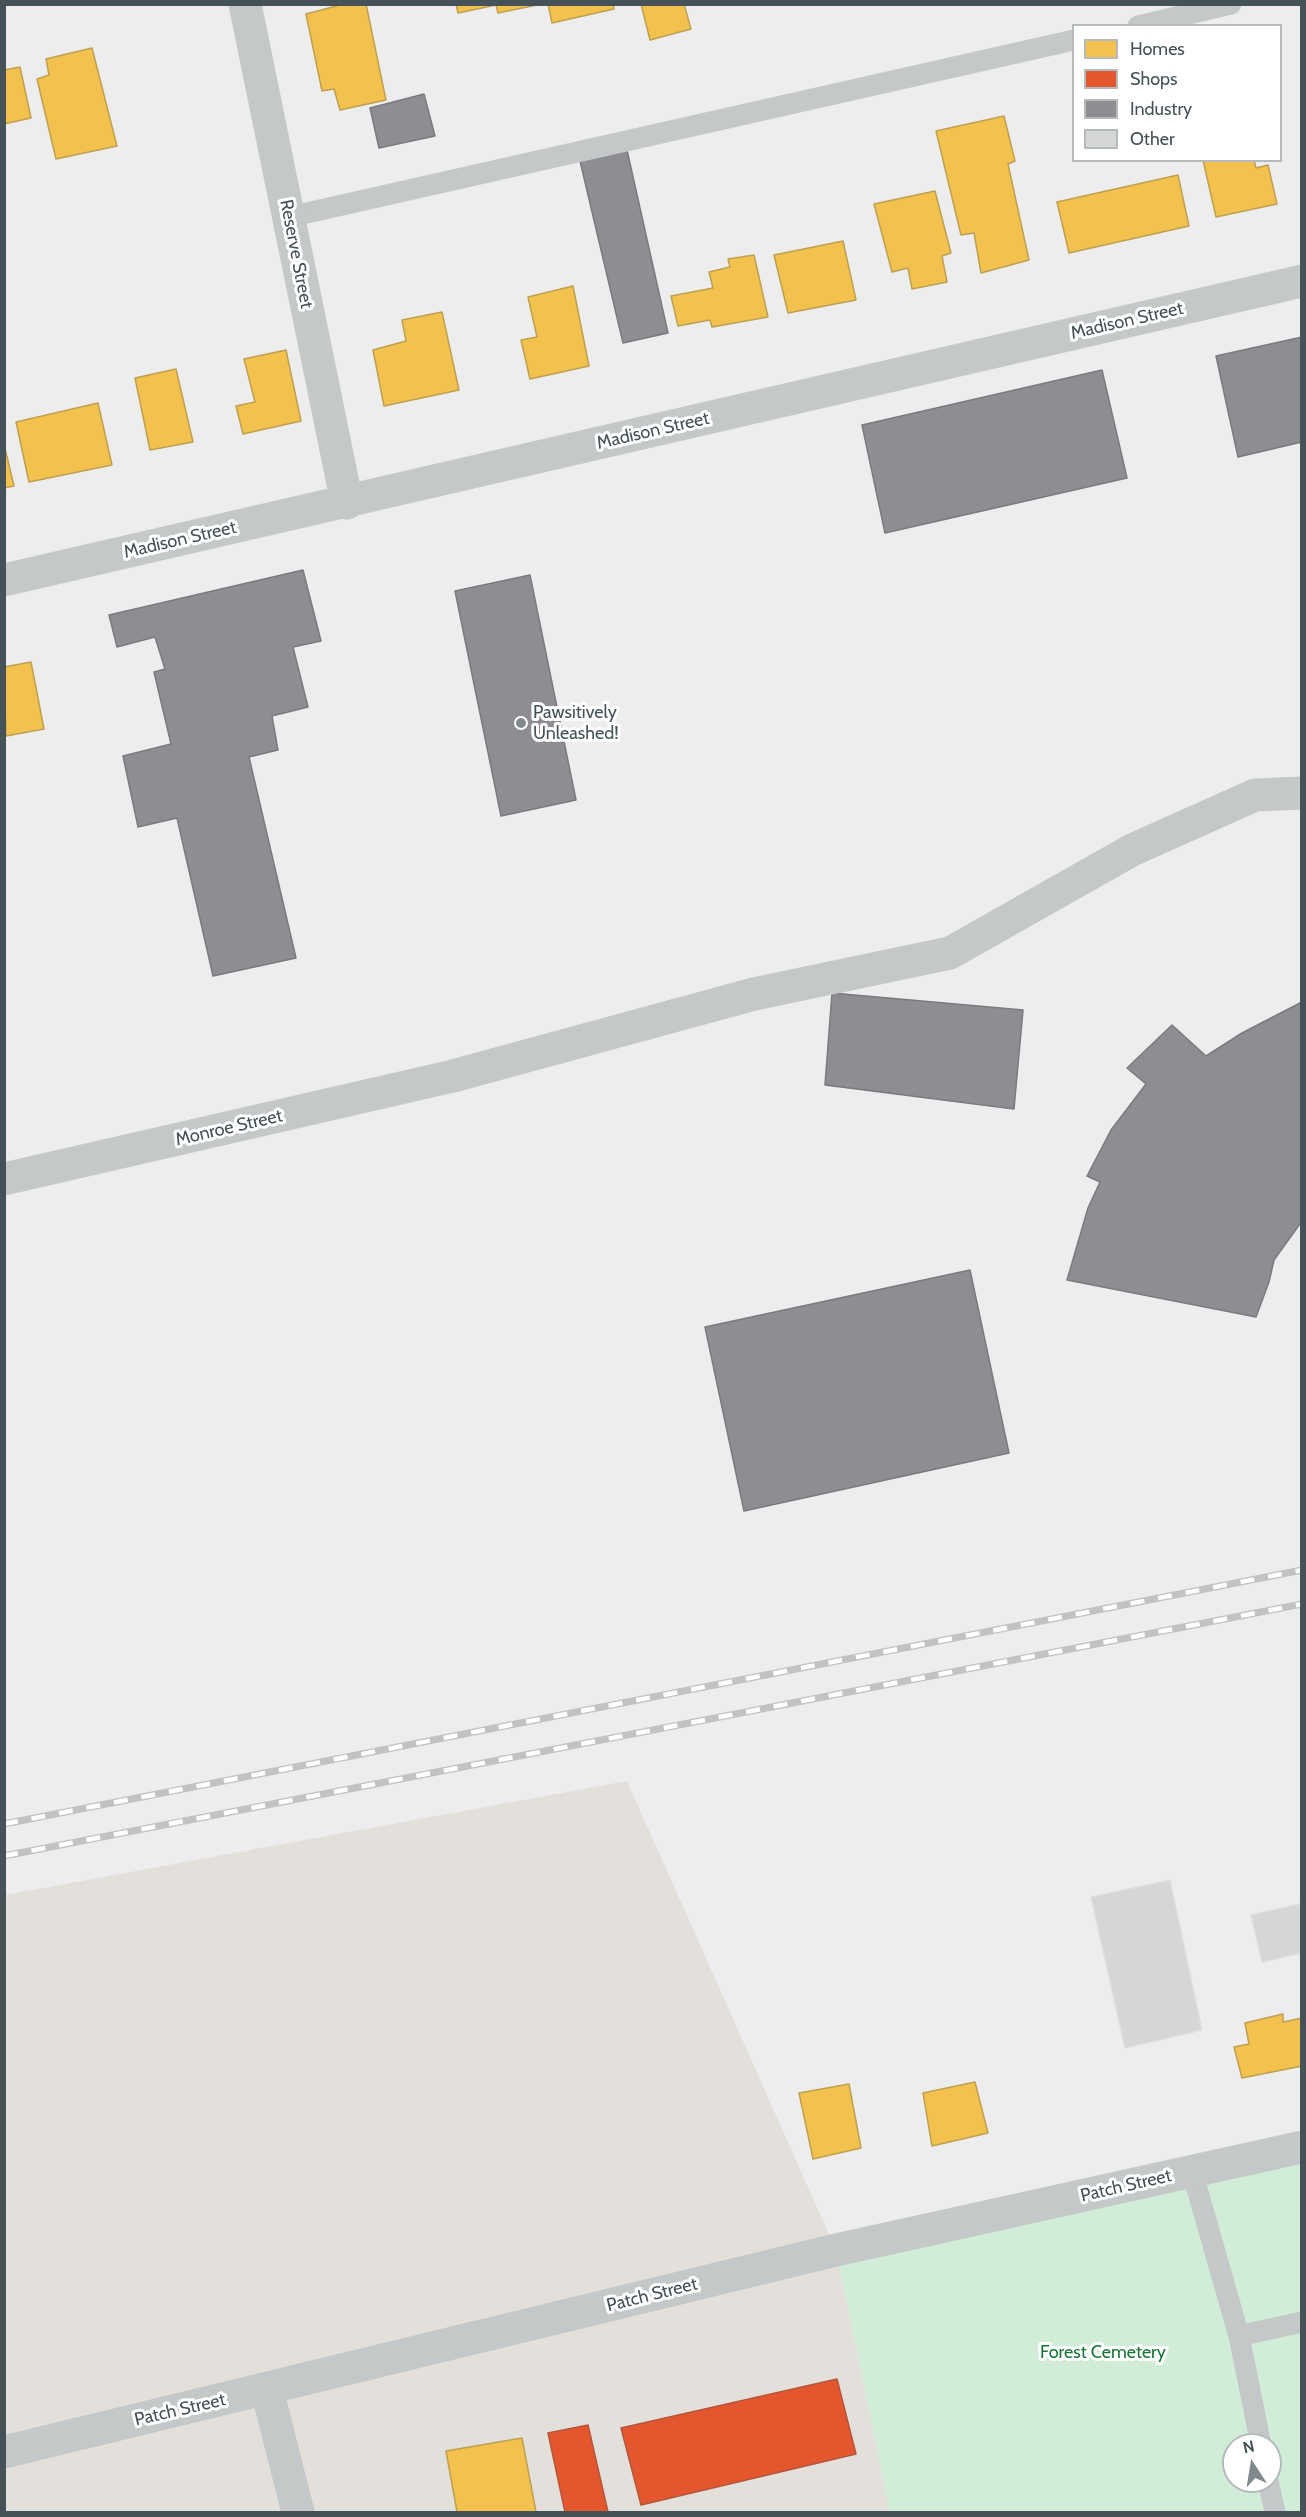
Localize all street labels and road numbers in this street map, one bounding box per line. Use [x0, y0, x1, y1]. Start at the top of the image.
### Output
street label: Reserve Street [275, 198, 317, 310]
street label: Madison Street [1069, 298, 1185, 344]
street label: Madison Street [595, 408, 711, 454]
street label: Madison Street [122, 517, 238, 563]
street label: Monroe Street [173, 1105, 285, 1151]
street label: Patch Street [1078, 2165, 1174, 2207]
street label: Patch Street [604, 2273, 700, 2317]
street label: Patch Street [132, 2389, 228, 2431]

